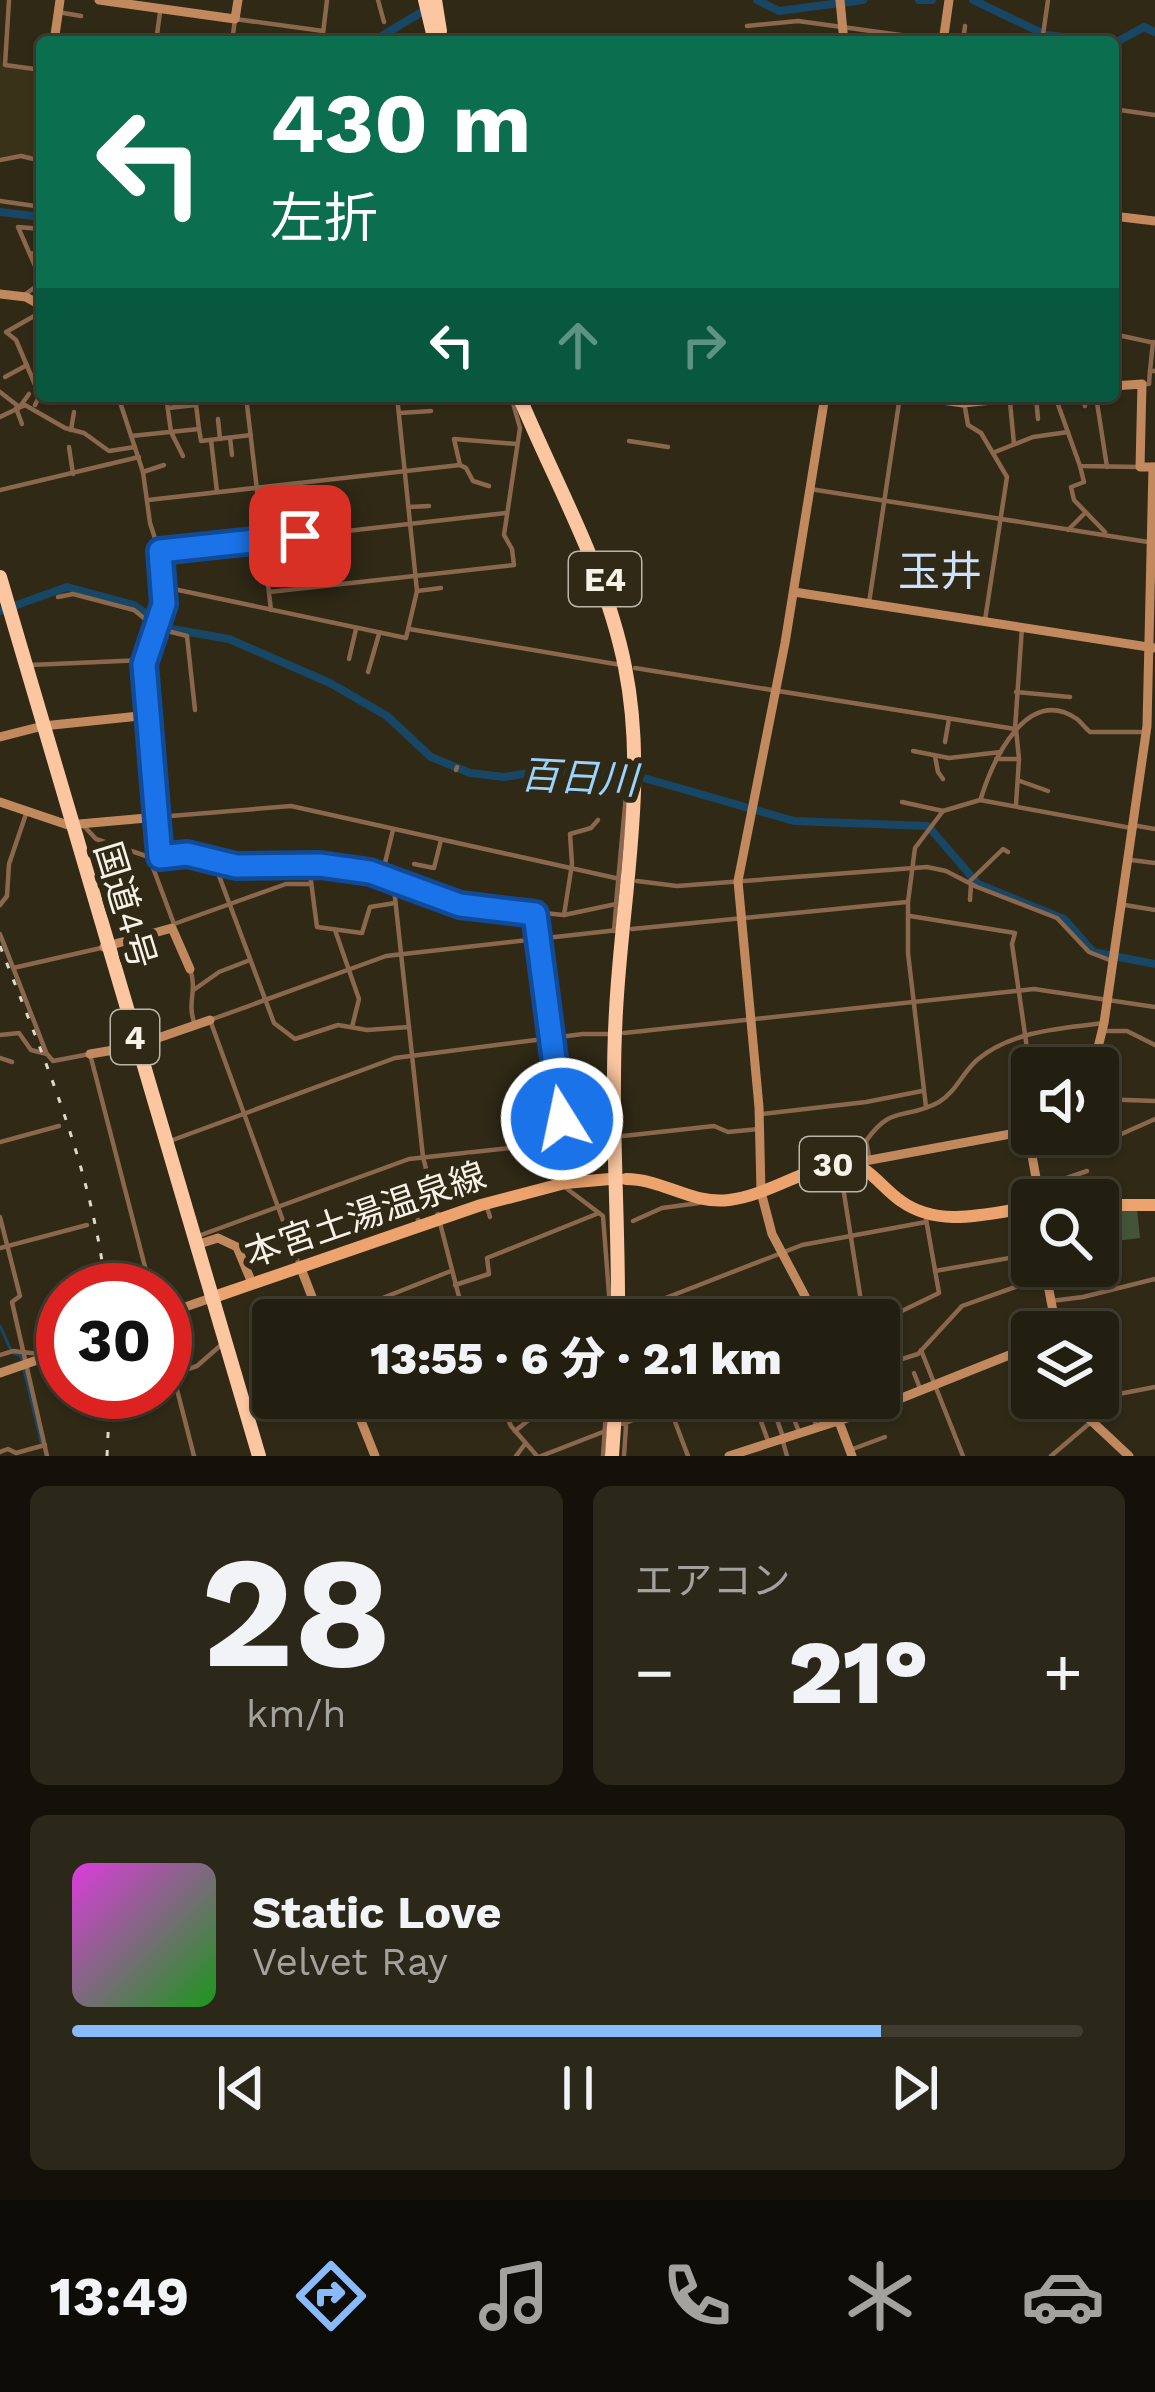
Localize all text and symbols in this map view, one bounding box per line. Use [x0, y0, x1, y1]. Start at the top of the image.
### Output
text: 430 m [270, 74, 531, 172]
icon: left [72, 84, 228, 240]
text: 左折 [270, 187, 378, 250]
icon: left [419, 312, 485, 378]
icon: ahead [545, 312, 611, 378]
icon: right [671, 312, 737, 378]
pin [249, 485, 351, 587]
icon: arrive [267, 503, 333, 569]
district label: 玉井 [898, 547, 982, 596]
road number: E4 [569, 552, 641, 606]
water label: 百日川 [519, 752, 643, 803]
street label: 国道4号 [86, 837, 164, 974]
road number: 4 [111, 1010, 159, 1064]
map controls [1011, 1047, 1119, 1419]
button: sound [1011, 1047, 1119, 1155]
position arrow [499, 1056, 625, 1182]
road number: 30 [800, 1137, 866, 1191]
street label: 本宮土湯温泉線 [239, 1154, 491, 1276]
button: search [1011, 1179, 1119, 1287]
speed limit sign: 30 [36, 1263, 192, 1419]
button: layers [1011, 1311, 1119, 1419]
text: 13:55 · 6 分 · 2.1 km [370, 1332, 782, 1385]
text: 28 [201, 1521, 392, 1704]
text: エアコン [635, 1558, 791, 1603]
text: 21° [789, 1619, 929, 1725]
text: − [635, 1634, 674, 1711]
text: + [1043, 1634, 1083, 1711]
text: km/h [246, 1691, 346, 1736]
text: Static Love [252, 1886, 502, 1939]
text: Velvet Ray [252, 1939, 448, 1984]
icon: previous [208, 2055, 274, 2121]
icon: pause [545, 2055, 611, 2121]
icon: next [882, 2055, 948, 2121]
icon: directions [289, 2254, 373, 2338]
icon: music [472, 2254, 556, 2338]
icon: phone [655, 2254, 739, 2338]
icon: climate [838, 2254, 922, 2338]
icon: car [1021, 2254, 1105, 2338]
text: 13:49 [50, 2265, 189, 2328]

